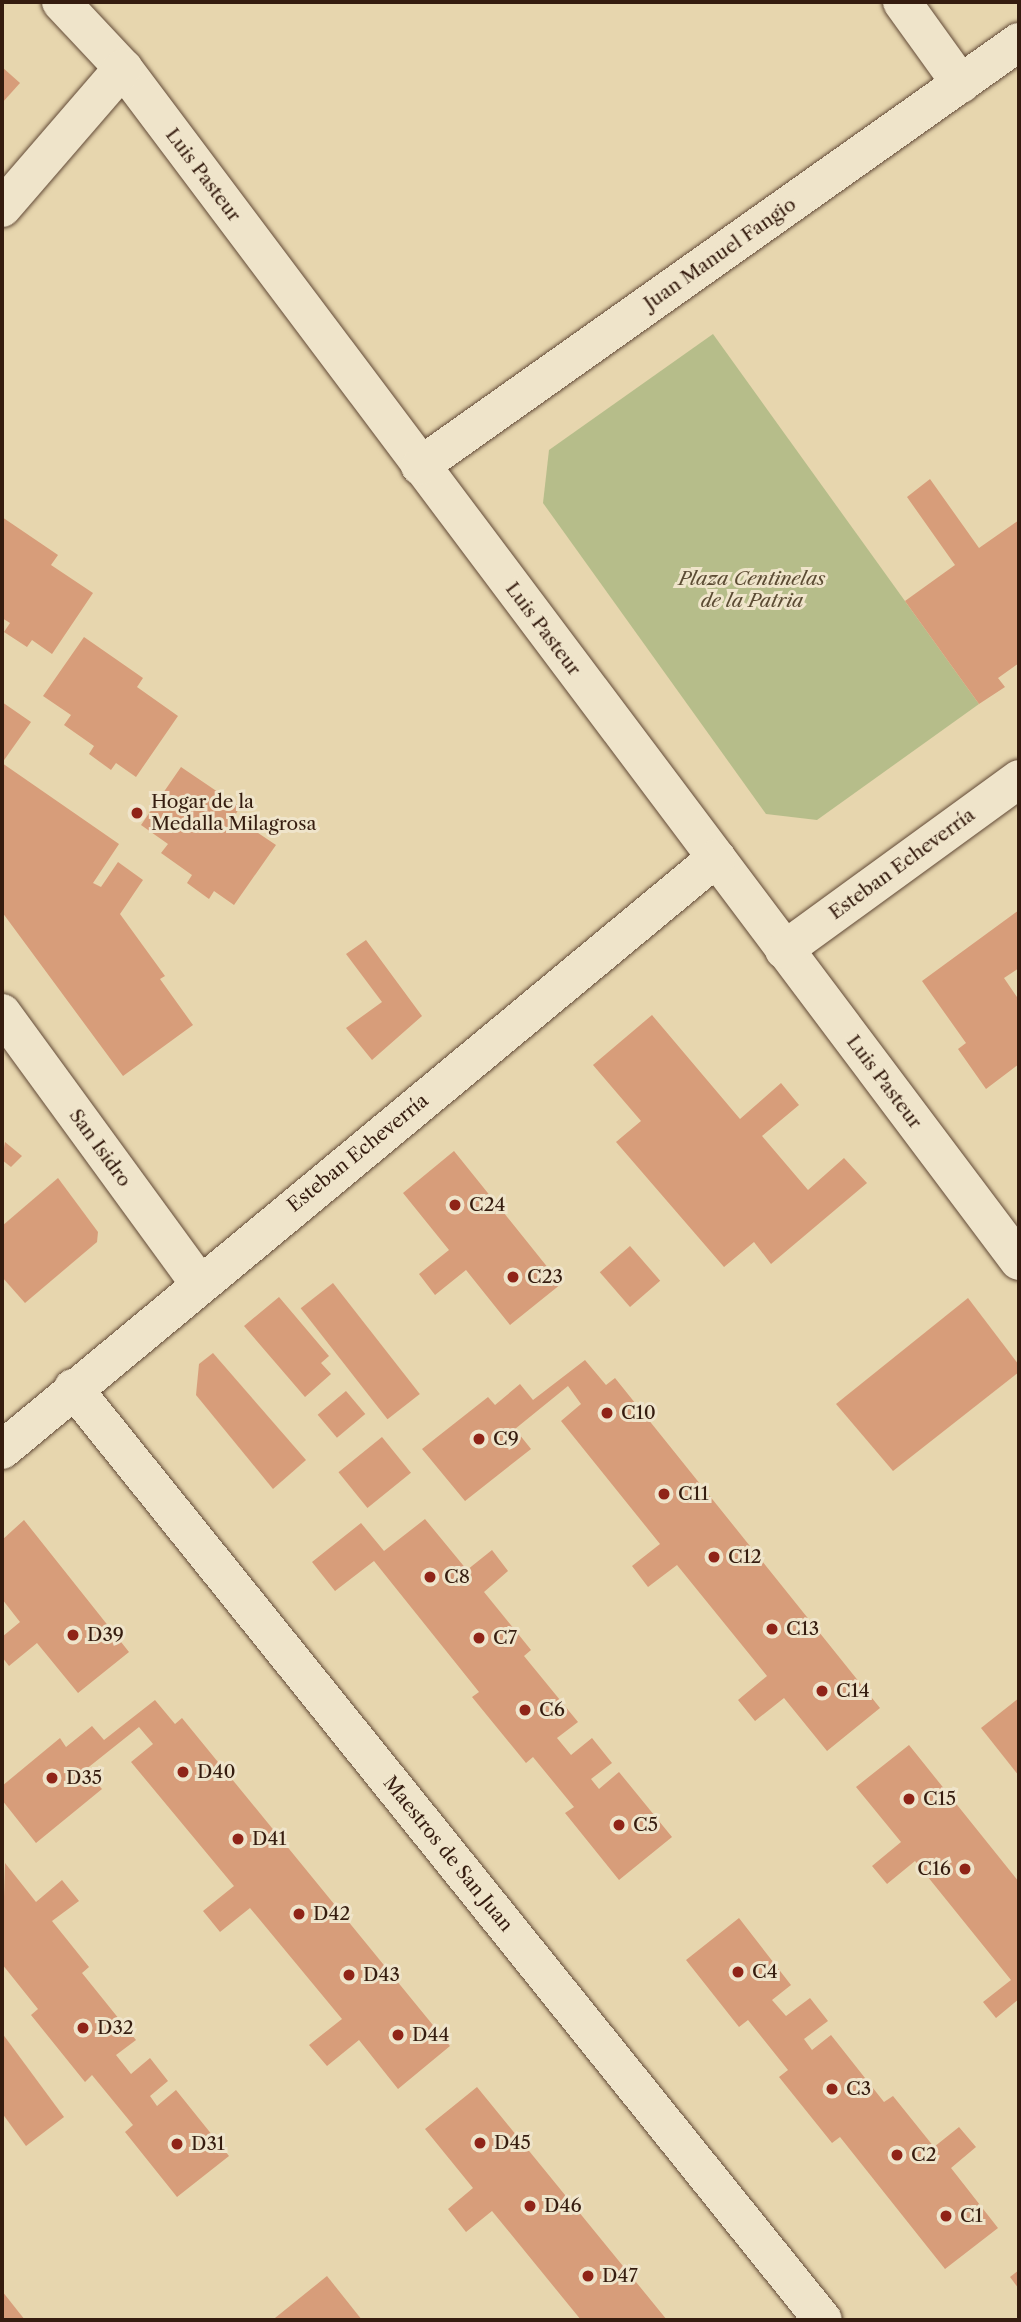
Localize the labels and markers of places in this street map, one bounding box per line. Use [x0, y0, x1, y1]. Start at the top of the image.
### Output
place label: Hogar de la Medalla Milagrosa [151, 791, 317, 835]
marker: Hogar de la Medalla Milagrosa [129, 805, 145, 821]
place label: C24 [469, 1194, 506, 1216]
marker: C24 [447, 1197, 463, 1213]
place label: C23 [527, 1266, 563, 1288]
marker: C23 [505, 1269, 521, 1285]
place label: C10 [621, 1402, 656, 1424]
marker: C10 [599, 1405, 615, 1421]
place label: C9 [493, 1428, 519, 1450]
marker: C9 [471, 1431, 487, 1447]
place label: C11 [678, 1483, 709, 1505]
marker: C11 [656, 1486, 672, 1502]
place label: C12 [728, 1546, 762, 1568]
marker: C12 [706, 1549, 722, 1565]
place label: C8 [444, 1566, 470, 1588]
marker: C8 [422, 1569, 438, 1585]
place label: C13 [786, 1618, 819, 1640]
marker: C13 [764, 1621, 780, 1637]
place label: D39 [87, 1624, 124, 1646]
marker: D39 [65, 1627, 81, 1643]
place label: C7 [493, 1627, 517, 1649]
marker: C7 [471, 1630, 487, 1646]
place label: C14 [836, 1680, 870, 1702]
marker: C14 [814, 1683, 830, 1699]
place label: C6 [539, 1699, 565, 1721]
marker: C6 [517, 1702, 533, 1718]
place label: D40 [197, 1761, 235, 1783]
marker: D40 [175, 1764, 191, 1780]
place label: D35 [66, 1767, 102, 1789]
marker: D35 [44, 1770, 60, 1786]
place label: C15 [923, 1788, 956, 1810]
marker: C15 [901, 1791, 917, 1807]
place label: C5 [633, 1814, 658, 1836]
marker: C5 [611, 1817, 627, 1833]
place label: D41 [252, 1828, 286, 1850]
marker: D41 [230, 1831, 246, 1847]
place label: C16 [917, 1858, 951, 1880]
marker: C16 [957, 1861, 973, 1877]
place label: D42 [313, 1903, 350, 1925]
marker: D42 [291, 1906, 307, 1922]
place label: C4 [752, 1961, 778, 1983]
place label: D43 [363, 1964, 400, 1986]
marker: C4 [730, 1964, 746, 1980]
marker: D43 [341, 1967, 357, 1983]
place label: D32 [97, 2017, 134, 2039]
marker: D32 [75, 2020, 91, 2036]
place label: D44 [412, 2024, 449, 2046]
marker: D44 [390, 2027, 406, 2043]
place label: C3 [846, 2078, 871, 2100]
marker: C3 [824, 2081, 840, 2097]
place label: D45 [494, 2132, 531, 2154]
place label: D31 [191, 2133, 225, 2155]
marker: D45 [472, 2135, 488, 2151]
marker: D31 [169, 2136, 185, 2152]
place label: C2 [911, 2144, 937, 2166]
marker: C2 [889, 2147, 905, 2163]
place label: D46 [544, 2195, 582, 2217]
marker: D46 [522, 2198, 538, 2214]
place label: C1 [960, 2205, 983, 2227]
marker: C1 [938, 2208, 954, 2224]
place label: D47 [602, 2265, 638, 2287]
marker: D47 [580, 2268, 596, 2284]

